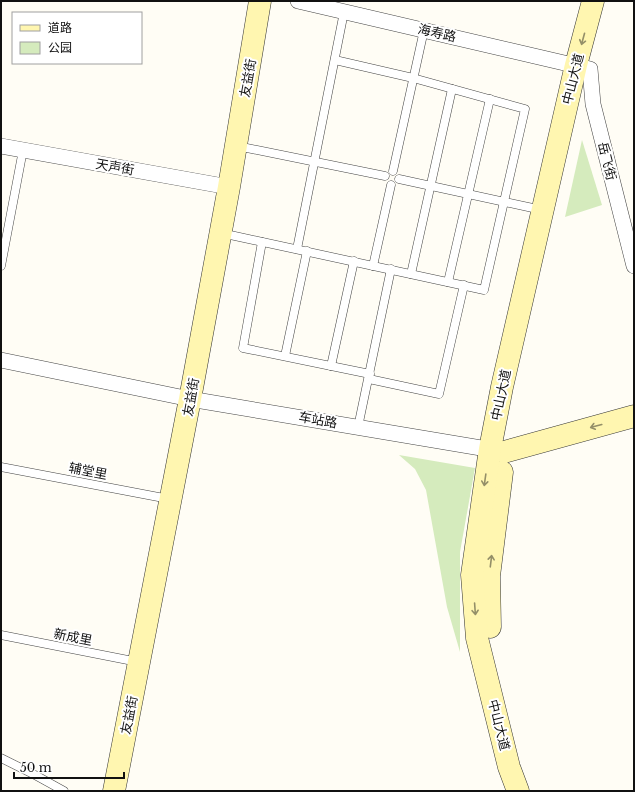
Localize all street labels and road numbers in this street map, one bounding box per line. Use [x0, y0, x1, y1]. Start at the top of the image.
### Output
street label: 海寿路 [416, 20, 458, 46]
street label: 中山大道 [558, 52, 588, 106]
street label: 友益街 [236, 57, 260, 99]
street label: 岳飞街 [594, 140, 620, 182]
street label: 天声街 [94, 155, 136, 179]
street label: 中山大道 [487, 368, 515, 422]
street label: 友益街 [179, 376, 203, 418]
street label: 车站路 [297, 408, 339, 432]
street label: 辅堂里 [67, 459, 109, 483]
street label: 新成里 [52, 625, 94, 649]
street label: 友益街 [117, 694, 141, 736]
street label: 中山大道 [484, 698, 514, 752]

